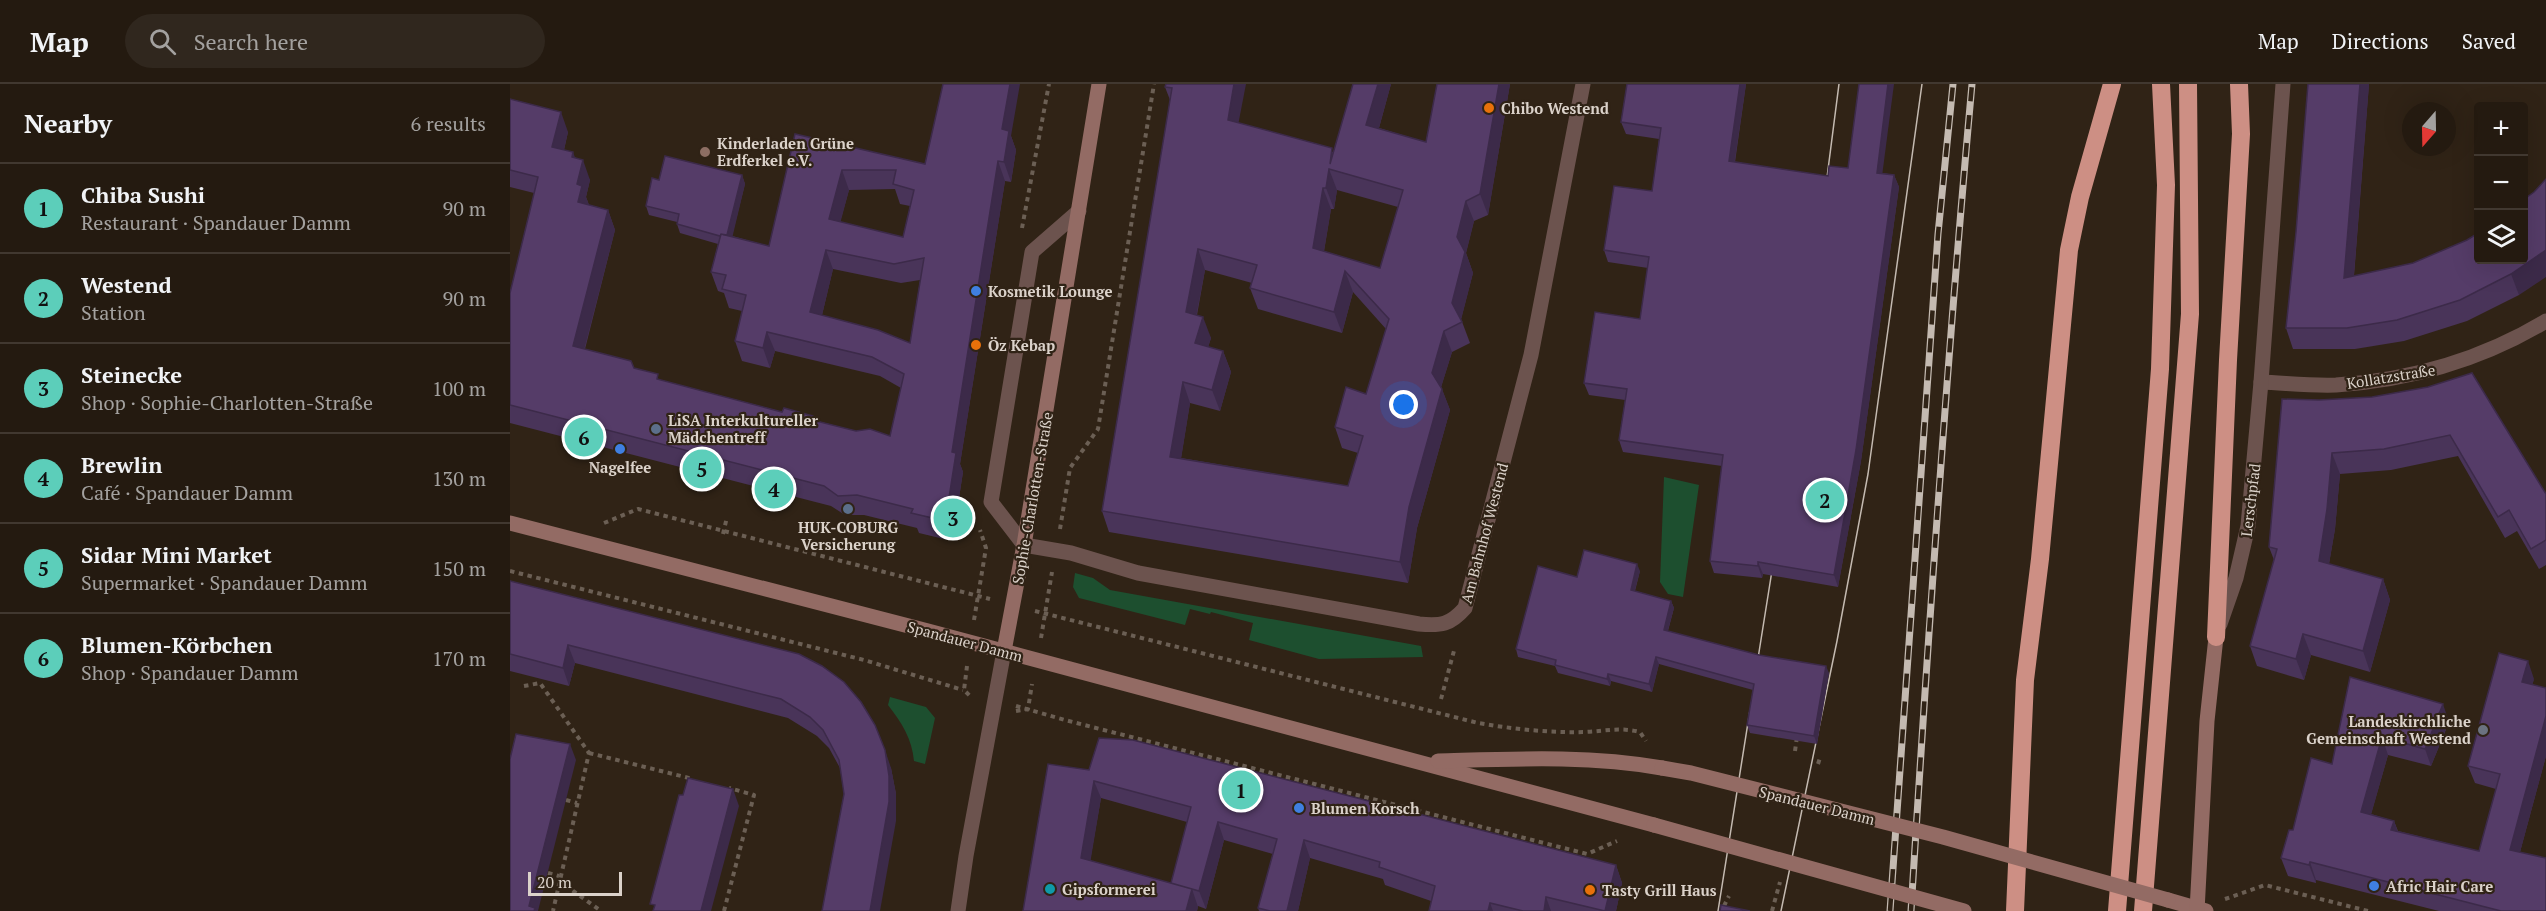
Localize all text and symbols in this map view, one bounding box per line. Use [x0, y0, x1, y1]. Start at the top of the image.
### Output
search box [125, 14, 545, 68]
text: Map [30, 23, 89, 60]
icon: search [146, 25, 179, 58]
text: Search here [194, 27, 308, 56]
text: Map [2258, 27, 2299, 55]
text: Directions [2332, 27, 2429, 55]
text: Saved [2462, 27, 2516, 55]
place label: Chibo Westend [1501, 98, 1609, 118]
marker: Chibo Westend [1482, 101, 1496, 115]
north arrow [2402, 102, 2456, 156]
map controls [2474, 102, 2528, 264]
button: + [2474, 102, 2528, 156]
text: Nearby [24, 106, 112, 140]
text: 6 results [411, 110, 486, 137]
place label: Kinderladen Grüne Erdferkel e.V. [717, 133, 854, 170]
marker: Kinderladen Grüne Erdferkel e.V. [698, 145, 712, 159]
button: − [2474, 156, 2528, 210]
text: Chiba Sushi [81, 180, 205, 209]
text: 1 [38, 195, 49, 222]
text: 90 m [443, 195, 486, 222]
text: Restaurant · Spandauer Damm [81, 209, 351, 236]
button: layers [2474, 210, 2528, 264]
text: Westend [81, 270, 172, 299]
place label: Kosmetik Lounge [988, 281, 1113, 301]
marker: Kosmetik Lounge [969, 284, 983, 298]
text: 2 [38, 285, 49, 312]
text: 90 m [443, 285, 486, 312]
text: Station [81, 299, 146, 326]
place label: Öz Kebap [988, 335, 1055, 355]
marker: Öz Kebap [969, 338, 983, 352]
street label: Kollatzstraße [2345, 359, 2437, 393]
text: Steinecke [81, 360, 182, 389]
text: 3 [38, 375, 49, 402]
text: 100 m [432, 375, 486, 402]
text: Shop · Sophie-Charlotten-Straße [81, 389, 373, 416]
your location [1389, 390, 1418, 419]
place label: LiSA Interkultureller Mädchentreff [668, 410, 819, 447]
street label: Sophie-Charlotten-Straße [1007, 410, 1057, 586]
pin: 6 [564, 414, 604, 460]
marker: LiSA Interkultureller Mädchentreff [649, 422, 663, 436]
marker: Nagelfee [613, 442, 627, 456]
pin: 5 [682, 446, 722, 492]
text: Brewlin [81, 450, 162, 479]
place label: Nagelfee [589, 457, 651, 477]
street label: Am Bahnhof Westend [1456, 461, 1512, 605]
street label: Lerschpfad [2236, 462, 2264, 538]
text: 4 [38, 465, 49, 492]
text: 130 m [432, 465, 486, 492]
pin: 4 [754, 466, 794, 512]
pin: 2 [1806, 478, 1844, 522]
text: Café · Spandauer Damm [81, 479, 293, 506]
pin: 3 [934, 496, 972, 540]
marker: HUK-COBURG Versicherung [841, 502, 855, 516]
place label: HUK-COBURG Versicherung [798, 517, 898, 554]
text: Sidar Mini Market [81, 540, 272, 569]
text: 5 [38, 555, 49, 582]
text: 150 m [432, 555, 486, 582]
text: Supermarket · Spandauer Damm [81, 569, 367, 596]
street label: Spandauer Damm [905, 616, 1025, 666]
text: Blumen-Körbchen [81, 630, 273, 659]
text: 6 [38, 645, 49, 672]
text: 170 m [432, 645, 486, 672]
text: Shop · Spandauer Damm [81, 659, 298, 686]
place label: Landeskirchliche Gemeinschaft Westend [2306, 711, 2471, 748]
marker: Landeskirchliche Gemeinschaft Westend [2476, 723, 2490, 737]
pin: 1 [1222, 768, 1260, 812]
street label: Spandauer Damm [1757, 781, 1877, 829]
place label: Blumen Korsch [1311, 798, 1420, 818]
marker: Blumen Korsch [1292, 801, 1306, 815]
scale bar [528, 869, 622, 896]
text: 20 m [537, 871, 572, 893]
place label: Afric Hair Care [2386, 876, 2493, 896]
place label: Gipsformerei [1062, 879, 1156, 899]
marker: Afric Hair Care [2367, 879, 2381, 893]
place label: Tasty Grill Haus [1602, 880, 1717, 900]
marker: Gipsformerei [1043, 882, 1057, 896]
marker: Tasty Grill Haus [1583, 883, 1597, 897]

